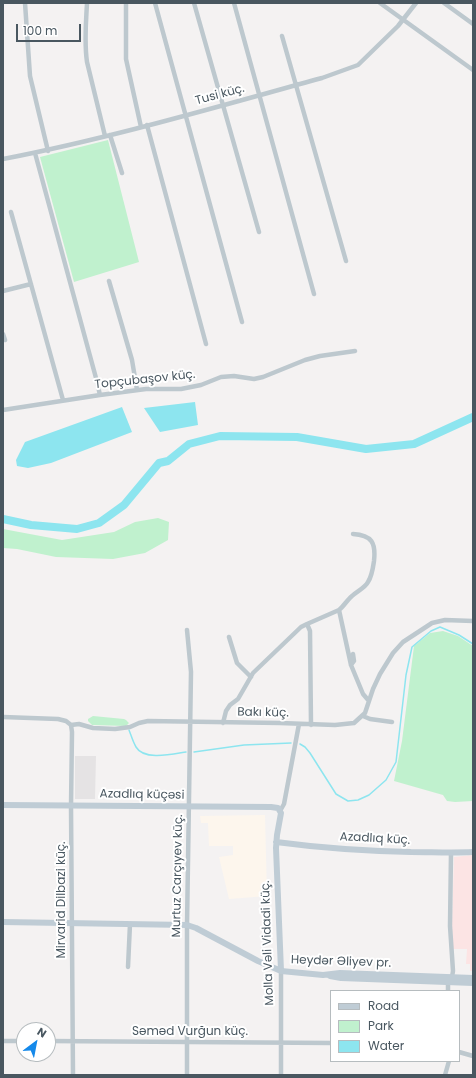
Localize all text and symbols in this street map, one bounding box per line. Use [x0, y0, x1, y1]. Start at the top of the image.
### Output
scale bar [18, 16, 83, 42]
text: 100 m [23, 22, 57, 39]
street label: Tusi küç. [194, 82, 246, 108]
street label: Topçubaşov küç. [94, 368, 196, 392]
street label: Bakı küç. [237, 705, 289, 721]
street label: Azadlıq küçəsi [99, 787, 185, 803]
street label: Murtuz Carçıyev küç. [170, 814, 186, 938]
street label: Azadlıq küç. [339, 830, 411, 848]
street label: Mirvarid Dilbazi küç. [55, 841, 69, 959]
street label: Molla Vəli Vidadi küç. [259, 880, 277, 1006]
street label: Heydər Əliyev pr. [291, 953, 391, 971]
legend [330, 990, 460, 1062]
text: Road [368, 997, 399, 1014]
text: Park [368, 1017, 394, 1034]
north arrow [16, 1022, 56, 1062]
text: N [34, 1024, 50, 1042]
street label: Səməd Vurğun küç. [132, 1025, 248, 1039]
text: Water [368, 1037, 404, 1054]

